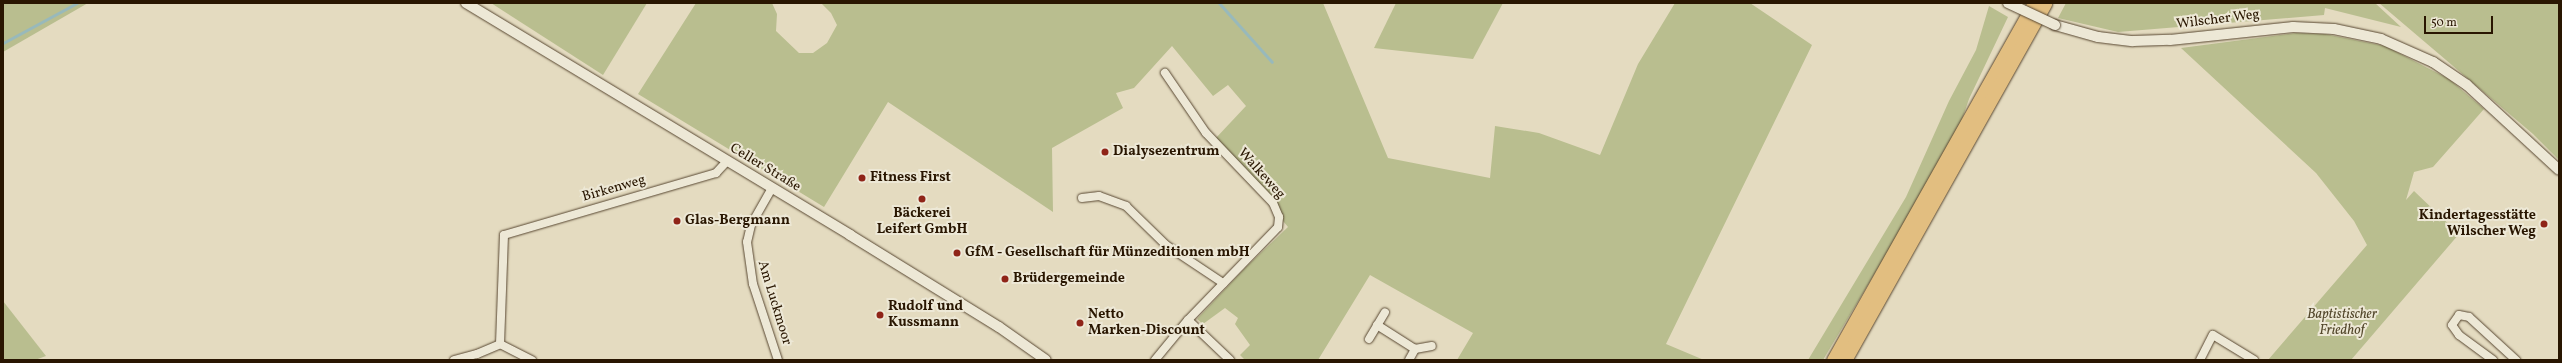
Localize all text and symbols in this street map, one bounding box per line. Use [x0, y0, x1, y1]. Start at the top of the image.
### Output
street label: Wilscher Weg [2175, 7, 2261, 33]
scale bar [2426, 8, 2495, 34]
text: 50 m [2431, 15, 2457, 31]
street label: Celler Straße [726, 140, 804, 196]
place label: Dialysezentrum [1113, 144, 1220, 160]
street label: Walkeweg [1234, 145, 1288, 203]
marker: Dialysezentrum [1100, 147, 1110, 157]
place label: Fitness First [870, 170, 951, 186]
street label: Birkenweg [580, 172, 648, 206]
marker: Fitness First [857, 173, 867, 183]
marker: Bäckerei Leifert GmbH [917, 194, 927, 204]
place label: Bäckerei Leifert GmbH [877, 206, 967, 238]
place label: Kindertagesstätte Wilscher Weg [2419, 208, 2536, 240]
place label: Glas-Bergmann [685, 213, 790, 229]
marker: Glas-Bergmann [672, 216, 682, 226]
marker: Kindertagesstätte Wilscher Weg [2539, 219, 2549, 229]
place label: GfM - Gesellschaft für Münzeditionen mbH [965, 245, 1250, 261]
marker: GfM - Gesellschaft für Münzeditionen mbH [952, 248, 962, 258]
street label: Am Luckmoor [753, 259, 795, 347]
place label: Brüdergemeinde [1013, 271, 1125, 287]
marker: Brüdergemeinde [1000, 274, 1010, 284]
place label: Rudolf und Kussmann [888, 299, 962, 332]
place label: Netto Marken-Discount [1088, 307, 1205, 340]
park label: Baptistischer Friedhof [2307, 307, 2377, 340]
marker: Rudolf und Kussmann [875, 310, 885, 320]
marker: Netto Marken-Discount [1075, 318, 1085, 328]

